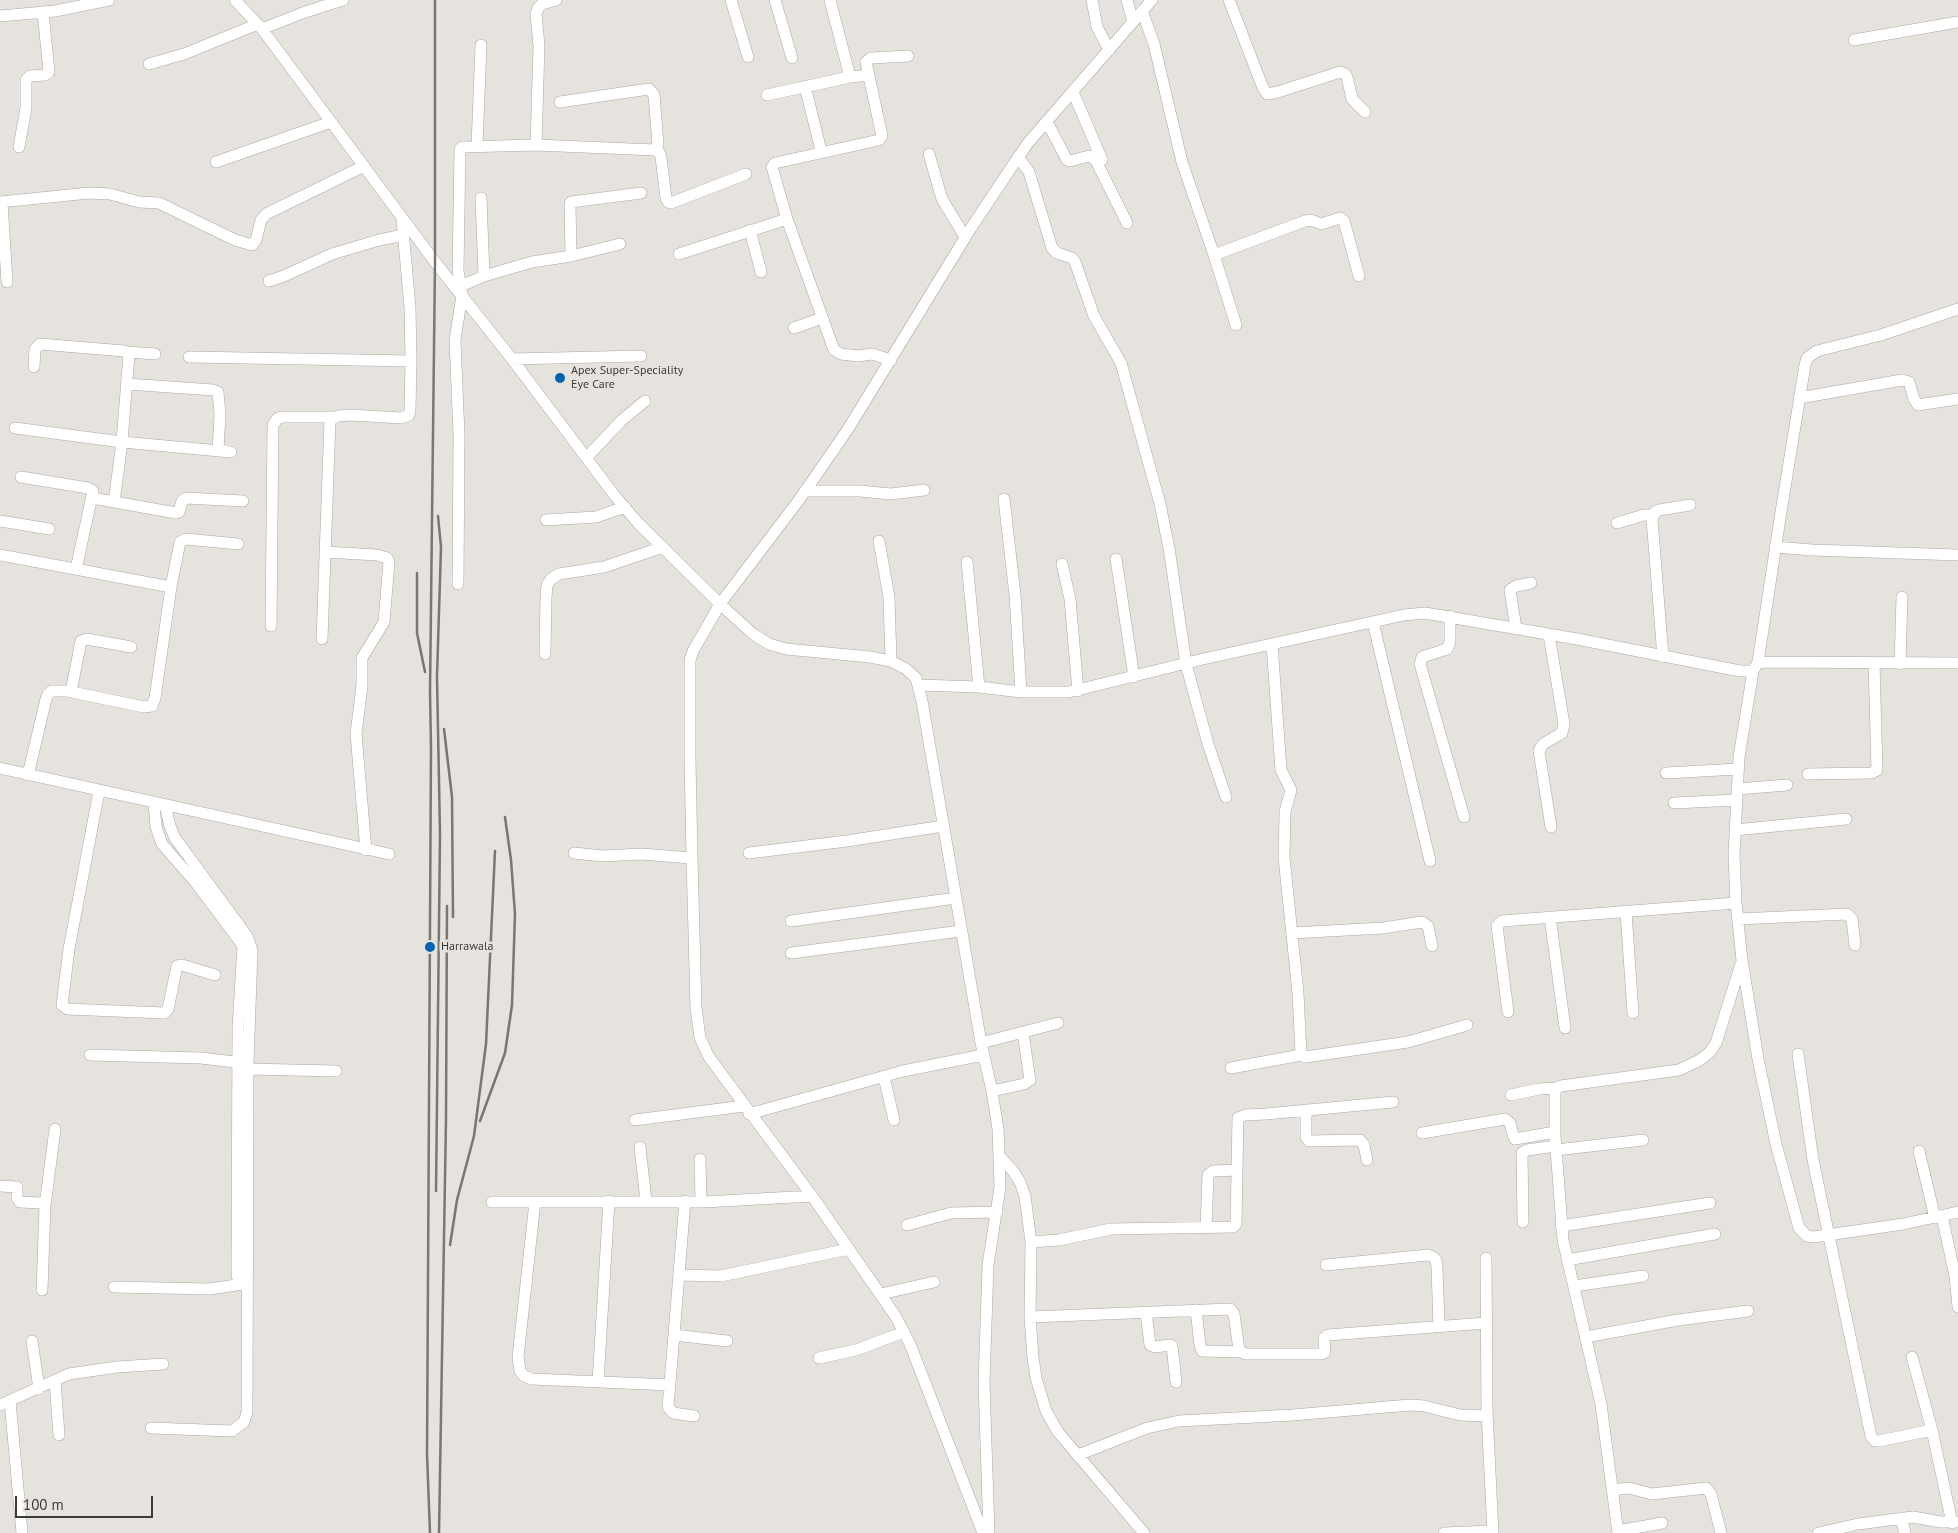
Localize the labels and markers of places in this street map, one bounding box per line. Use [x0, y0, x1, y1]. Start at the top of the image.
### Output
place label: Apex Super-Speciality Eye Care [571, 364, 683, 392]
marker: Apex Super-Speciality Eye Care [553, 371, 567, 385]
marker: Harrawala [423, 940, 437, 954]
place label: Harrawala [441, 940, 493, 954]

